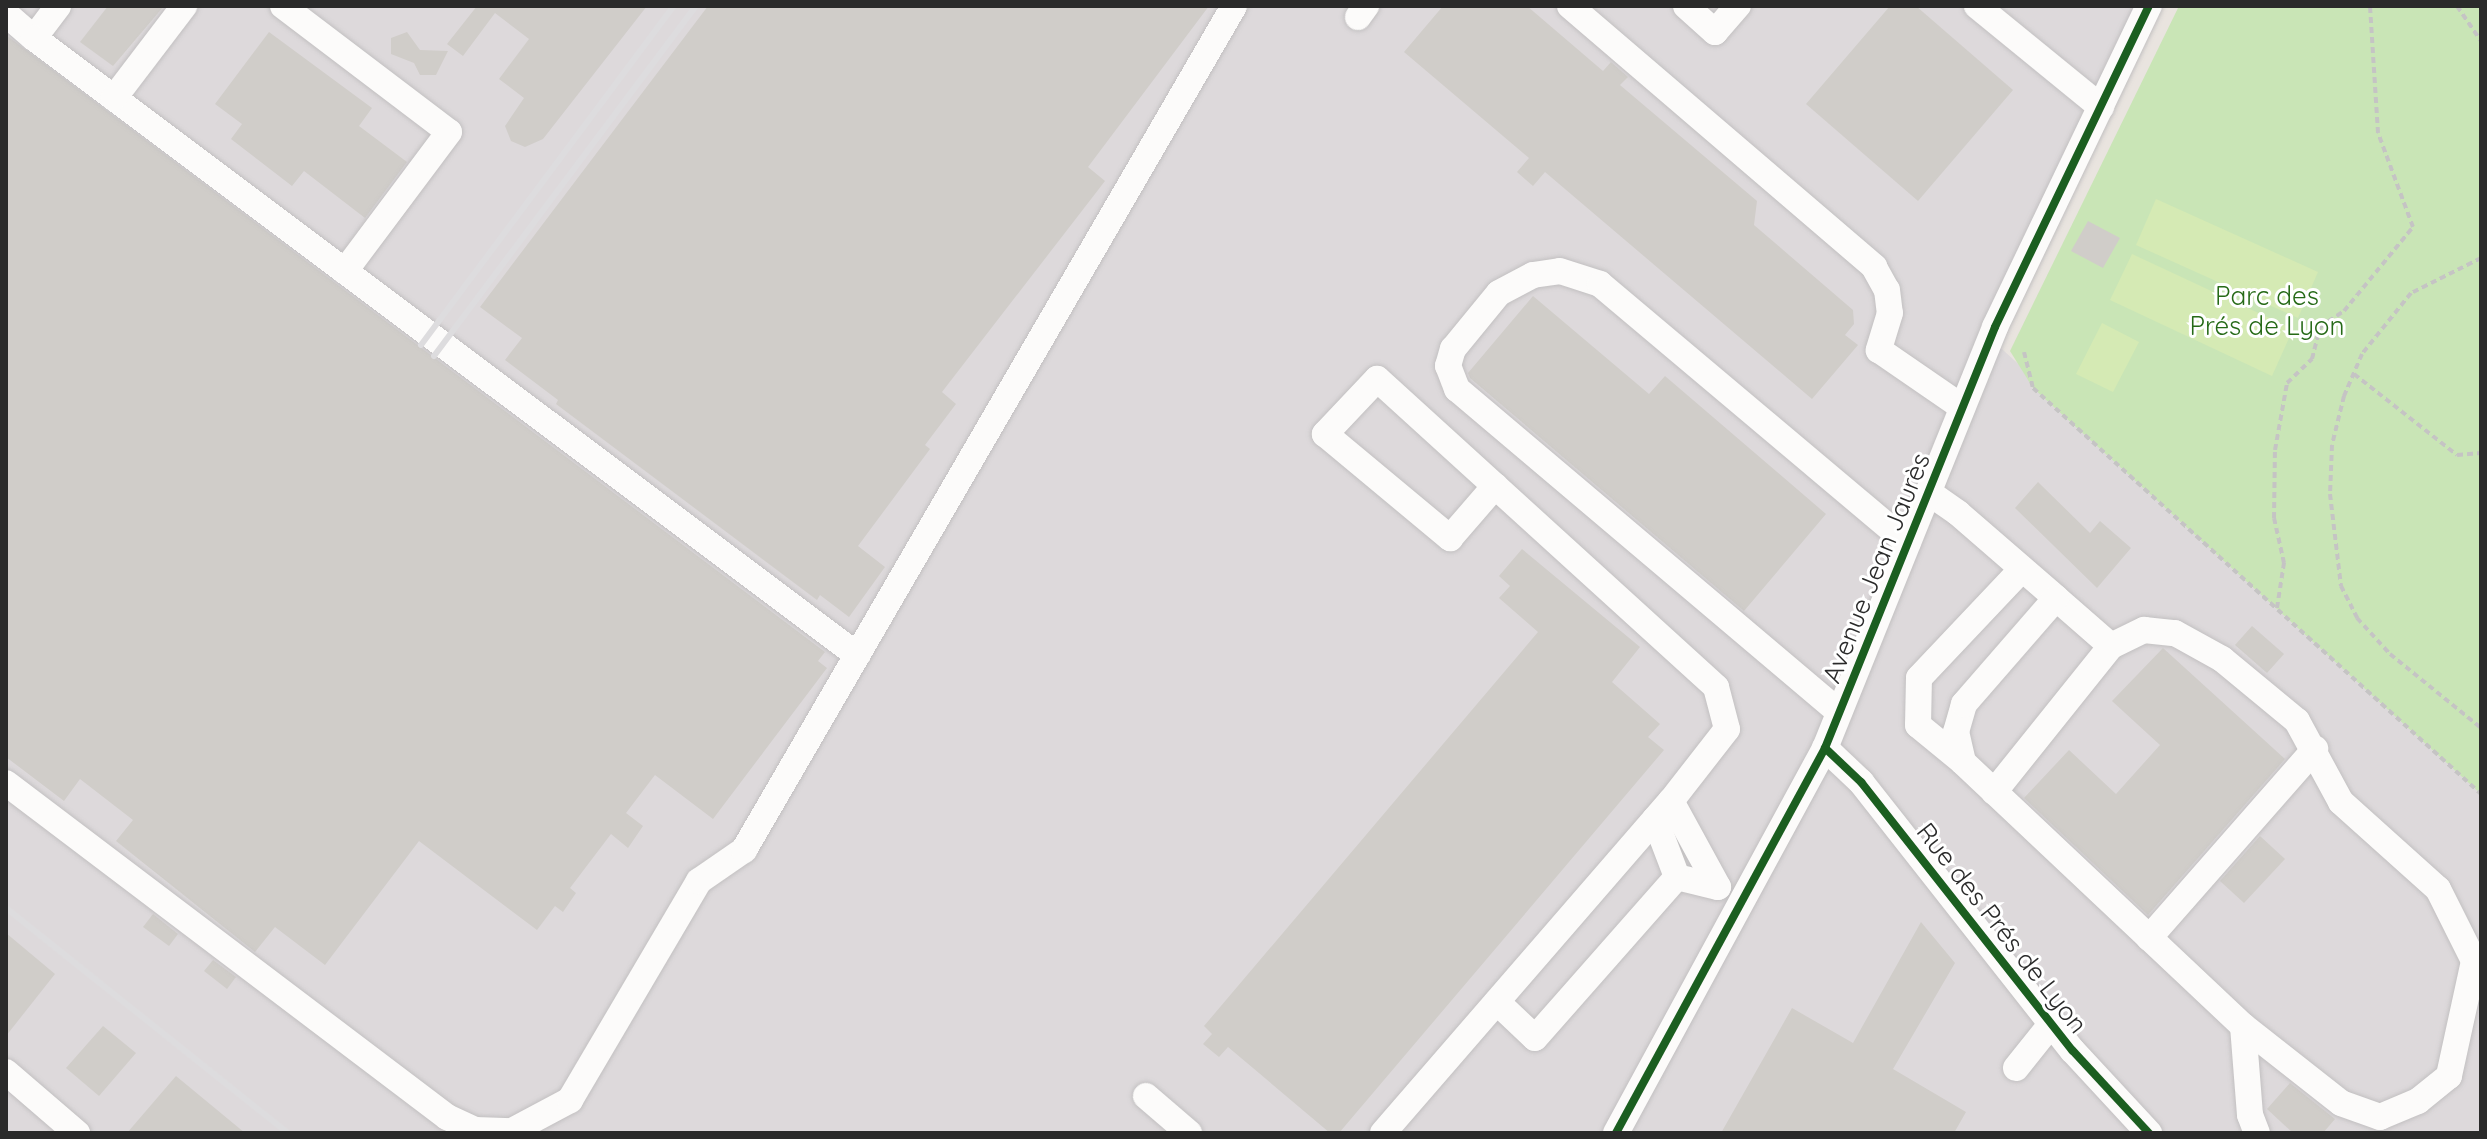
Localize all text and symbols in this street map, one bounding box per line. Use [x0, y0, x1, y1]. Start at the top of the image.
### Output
park label: Parc des Prés de Lyon [2189, 280, 2345, 342]
street label: Avenue Jean Jaurès [1816, 449, 1936, 687]
street label: Rue des Prés de Lyon [1910, 817, 2094, 1039]

